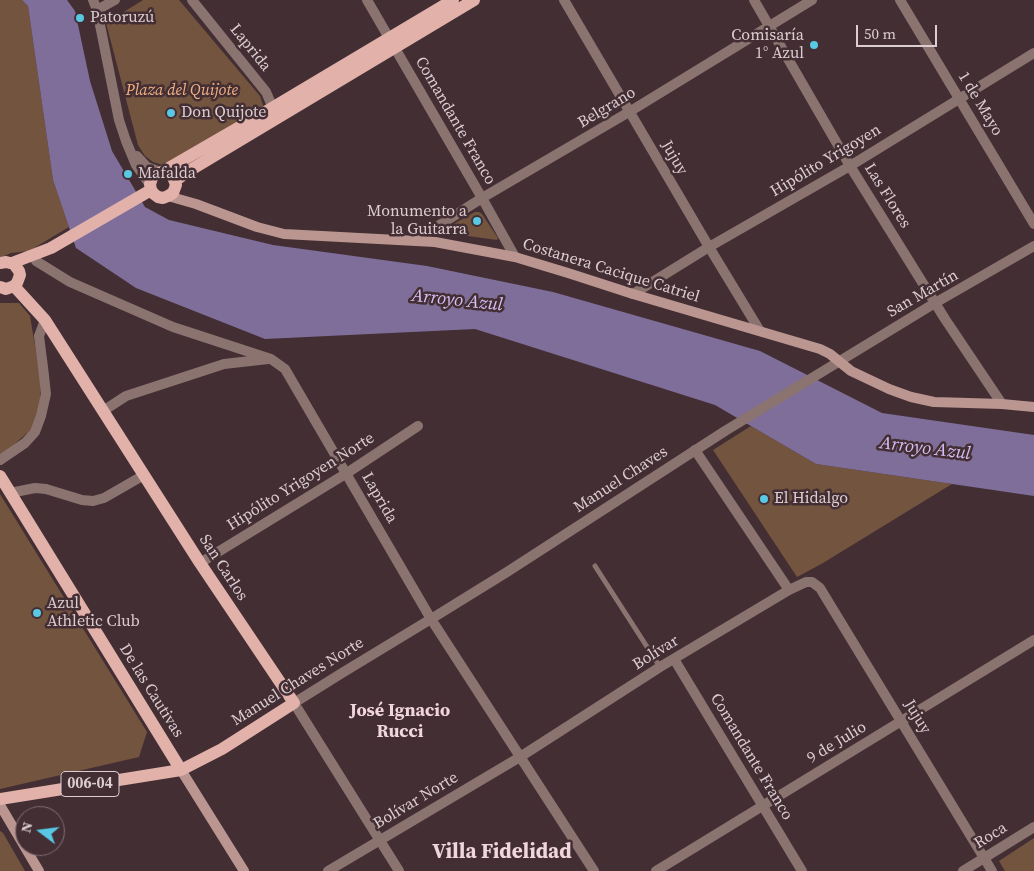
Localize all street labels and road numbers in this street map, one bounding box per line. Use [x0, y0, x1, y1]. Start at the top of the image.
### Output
street label: Laprida [225, 20, 275, 76]
street label: Comandante Franco [411, 54, 499, 188]
street label: 1 de Mayo [953, 68, 1007, 140]
street label: Belgrano [575, 83, 639, 133]
street label: Hipólito Yrigoyen [767, 120, 885, 202]
street label: Jujuy [657, 137, 691, 179]
street label: Las Flores [860, 160, 914, 232]
street label: Costanera Cacique Catriel [520, 235, 702, 307]
street label: San Martín [884, 266, 962, 322]
street label: Hipólito Yrigoyen Norte [224, 429, 378, 535]
street label: Manuel Chaves [571, 443, 671, 517]
street label: Laprida [357, 469, 401, 527]
street label: San Carlos [195, 531, 251, 605]
street label: Bolívar [629, 631, 683, 675]
street label: Manuel Chaves Norte [228, 633, 368, 731]
street label: De las Cautivas [115, 641, 187, 741]
street label: Comandante Franco [706, 690, 796, 824]
street label: Jujuy [899, 696, 935, 738]
street label: 9 de Julio [804, 718, 870, 768]
street label: Bolívar Norte [370, 768, 462, 834]
road number: 006-04 [61, 772, 119, 796]
street label: Roca [971, 819, 1011, 853]

